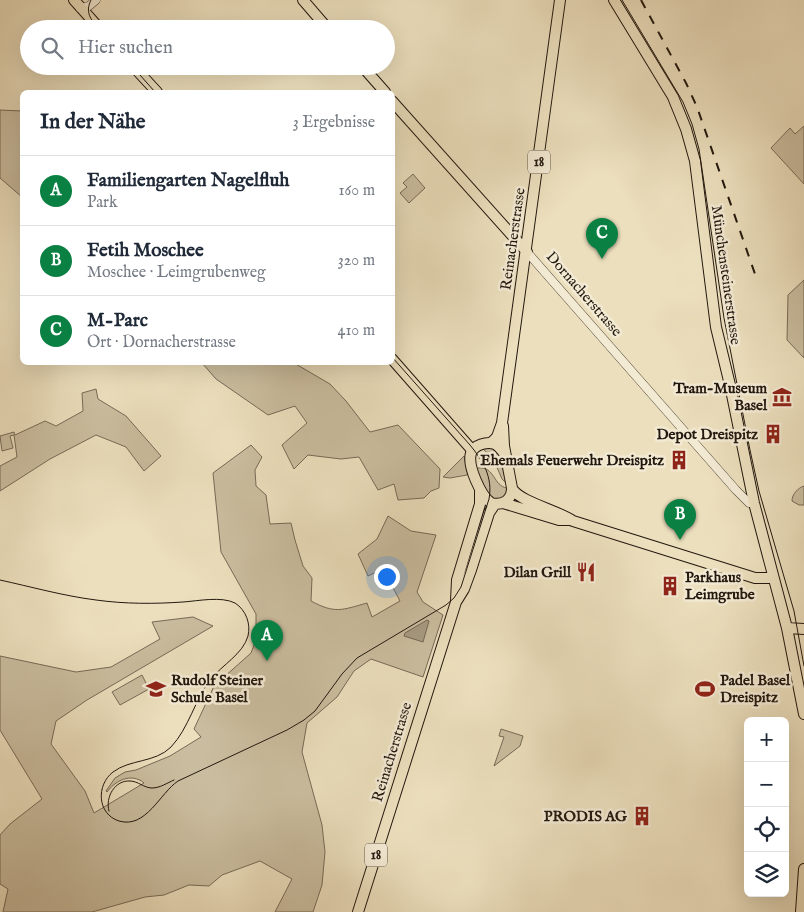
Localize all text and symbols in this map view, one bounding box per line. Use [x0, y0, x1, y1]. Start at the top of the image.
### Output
search box [20, 20, 395, 75]
icon: search [38, 34, 66, 62]
text: Hier suchen [78, 36, 173, 60]
text: In der Nähe [40, 109, 146, 136]
text: 3 Ergebnisse [293, 113, 375, 133]
road number: 18 [528, 150, 550, 173]
text: Familiengarten Nagelfluh [87, 169, 289, 193]
text: A [51, 181, 61, 201]
text: 160 m [339, 181, 375, 201]
street label: Reinacherstrasse [496, 186, 530, 291]
text: Park [87, 193, 117, 213]
street label: Münchensteinerstrasse [707, 204, 745, 346]
pin: C [586, 218, 618, 259]
text: Fetih Moschee [87, 239, 204, 263]
street label: Dornacherstrasse [542, 248, 626, 341]
text: B [51, 251, 61, 271]
text: 320 m [338, 251, 375, 271]
text: Moschee · Leimgrubenweg [87, 263, 266, 283]
text: M-Parc [87, 309, 148, 333]
text: C [50, 321, 62, 341]
text: 410 m [338, 321, 375, 341]
text: Ort · Dornacherstrasse [87, 333, 236, 353]
place label: Tram-Museum Basel [672, 379, 768, 415]
museum icon: Tram-Museum Basel [771, 386, 793, 408]
building icon: Depot Dreispitz [762, 423, 784, 445]
place label: Depot Dreispitz [657, 425, 758, 444]
building icon: Ehemals Feuerwehr Dreispitz [668, 449, 690, 471]
place label: Ehemals Feuerwehr Dreispitz [480, 451, 664, 470]
pin: B [664, 499, 696, 540]
restaurant icon: Dilan Grill [575, 561, 597, 583]
place label: Dilan Grill [503, 563, 572, 582]
your location [374, 564, 400, 590]
place label: Parkhaus Leimgrube [685, 568, 755, 604]
building icon: Parkhaus Leimgrube [659, 575, 681, 597]
pin: A [251, 620, 283, 661]
place label: Rudolf Steiner Schule Basel [171, 671, 264, 707]
place label: Padel Basel Dreispitz [720, 671, 791, 707]
school or university icon: Rudolf Steiner Schule Basel [145, 678, 167, 700]
sports icon: Padel Basel Dreispitz [694, 678, 716, 700]
street label: Reinacherstrasse [368, 700, 416, 804]
map controls [744, 717, 789, 897]
button: + [744, 717, 789, 762]
button: − [744, 762, 789, 807]
building icon: PRODIS AG [631, 805, 653, 827]
place label: PRODIS AG [544, 807, 628, 826]
button: locate [744, 807, 789, 852]
road number: 18 [365, 844, 387, 866]
button: layers [744, 852, 789, 897]

